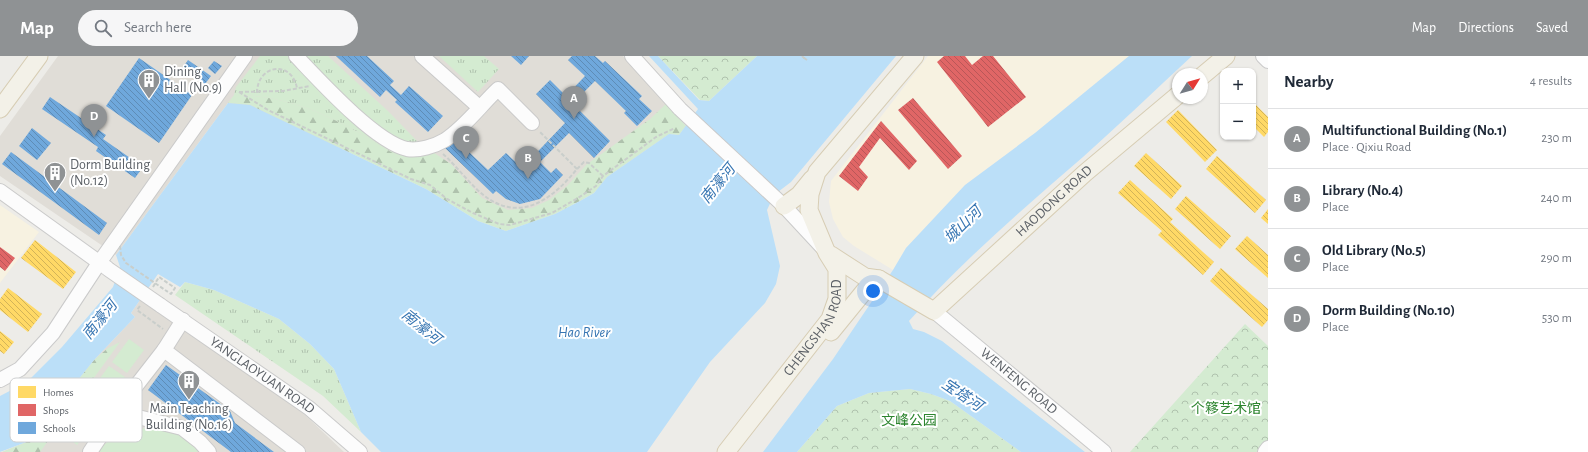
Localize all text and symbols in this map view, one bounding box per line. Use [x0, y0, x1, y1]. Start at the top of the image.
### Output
search box [78, 10, 358, 46]
icon: search [92, 17, 114, 39]
text: Map [20, 19, 54, 38]
text: Search here [124, 20, 192, 35]
text: Map [1412, 21, 1436, 35]
text: Directions [1458, 21, 1514, 35]
text: Saved [1536, 21, 1568, 35]
place label: Dining Hall (No.9) [164, 65, 223, 95]
building icon: Dining Hall (No.9) [136, 67, 162, 100]
north arrow [1172, 68, 1208, 104]
map controls [1220, 68, 1256, 140]
button: + [1220, 68, 1256, 104]
text: Nearby [1284, 73, 1334, 90]
text: 4 results [1530, 75, 1572, 88]
pin: A [561, 86, 587, 119]
pin: D [81, 104, 107, 137]
button: − [1220, 104, 1256, 140]
text: Multifunctional Building (No.1) [1322, 123, 1507, 138]
pin: C [453, 126, 479, 159]
text: A [1293, 132, 1301, 145]
text: 230 m [1541, 132, 1572, 145]
text: Place · Qixiu Road [1322, 141, 1411, 154]
pin: B [515, 146, 541, 179]
place label: Dorm Building (No.12) [70, 158, 150, 188]
water label: 南濠河 [697, 159, 740, 206]
building icon: Dorm Building (No.12) [42, 160, 68, 193]
street label: HAODONG ROAD [1013, 163, 1095, 239]
text: Library (No.4) [1322, 183, 1404, 198]
text: B [1293, 192, 1301, 205]
text: 240 m [1540, 192, 1572, 205]
water label: 城山河 [941, 201, 987, 246]
text: Place [1322, 201, 1349, 214]
text: Old Library (No.5) [1322, 243, 1426, 258]
text: C [1294, 252, 1300, 265]
text: 290 m [1541, 252, 1572, 265]
text: Place [1322, 261, 1349, 274]
street label: CHENGSHAN ROAD [781, 280, 844, 379]
your location [863, 281, 883, 301]
water label: 南濠河 [79, 295, 122, 342]
text: Dorm Building (No.10) [1322, 303, 1455, 318]
water label: 南濠河 [399, 306, 446, 349]
text: D [1293, 312, 1301, 325]
text: 530 m [1542, 312, 1572, 325]
text: Place [1322, 321, 1349, 334]
water label: Hao River [558, 325, 611, 340]
street label: YANGLAOYUAN ROAD [207, 334, 317, 417]
street label: WENFENG ROAD [978, 345, 1060, 417]
building icon: Main Teaching Building (No.16) [176, 368, 202, 401]
water label: 宝塔河 [939, 375, 988, 415]
legend [10, 378, 142, 442]
text: Homes [43, 387, 74, 398]
park label: 个簃艺术馆 [1191, 400, 1261, 416]
place label: Main Teaching Building (No.16) [146, 402, 232, 432]
text: Shops [43, 405, 69, 416]
park label: 文峰公园 [881, 412, 937, 428]
text: Schools [43, 423, 76, 434]

